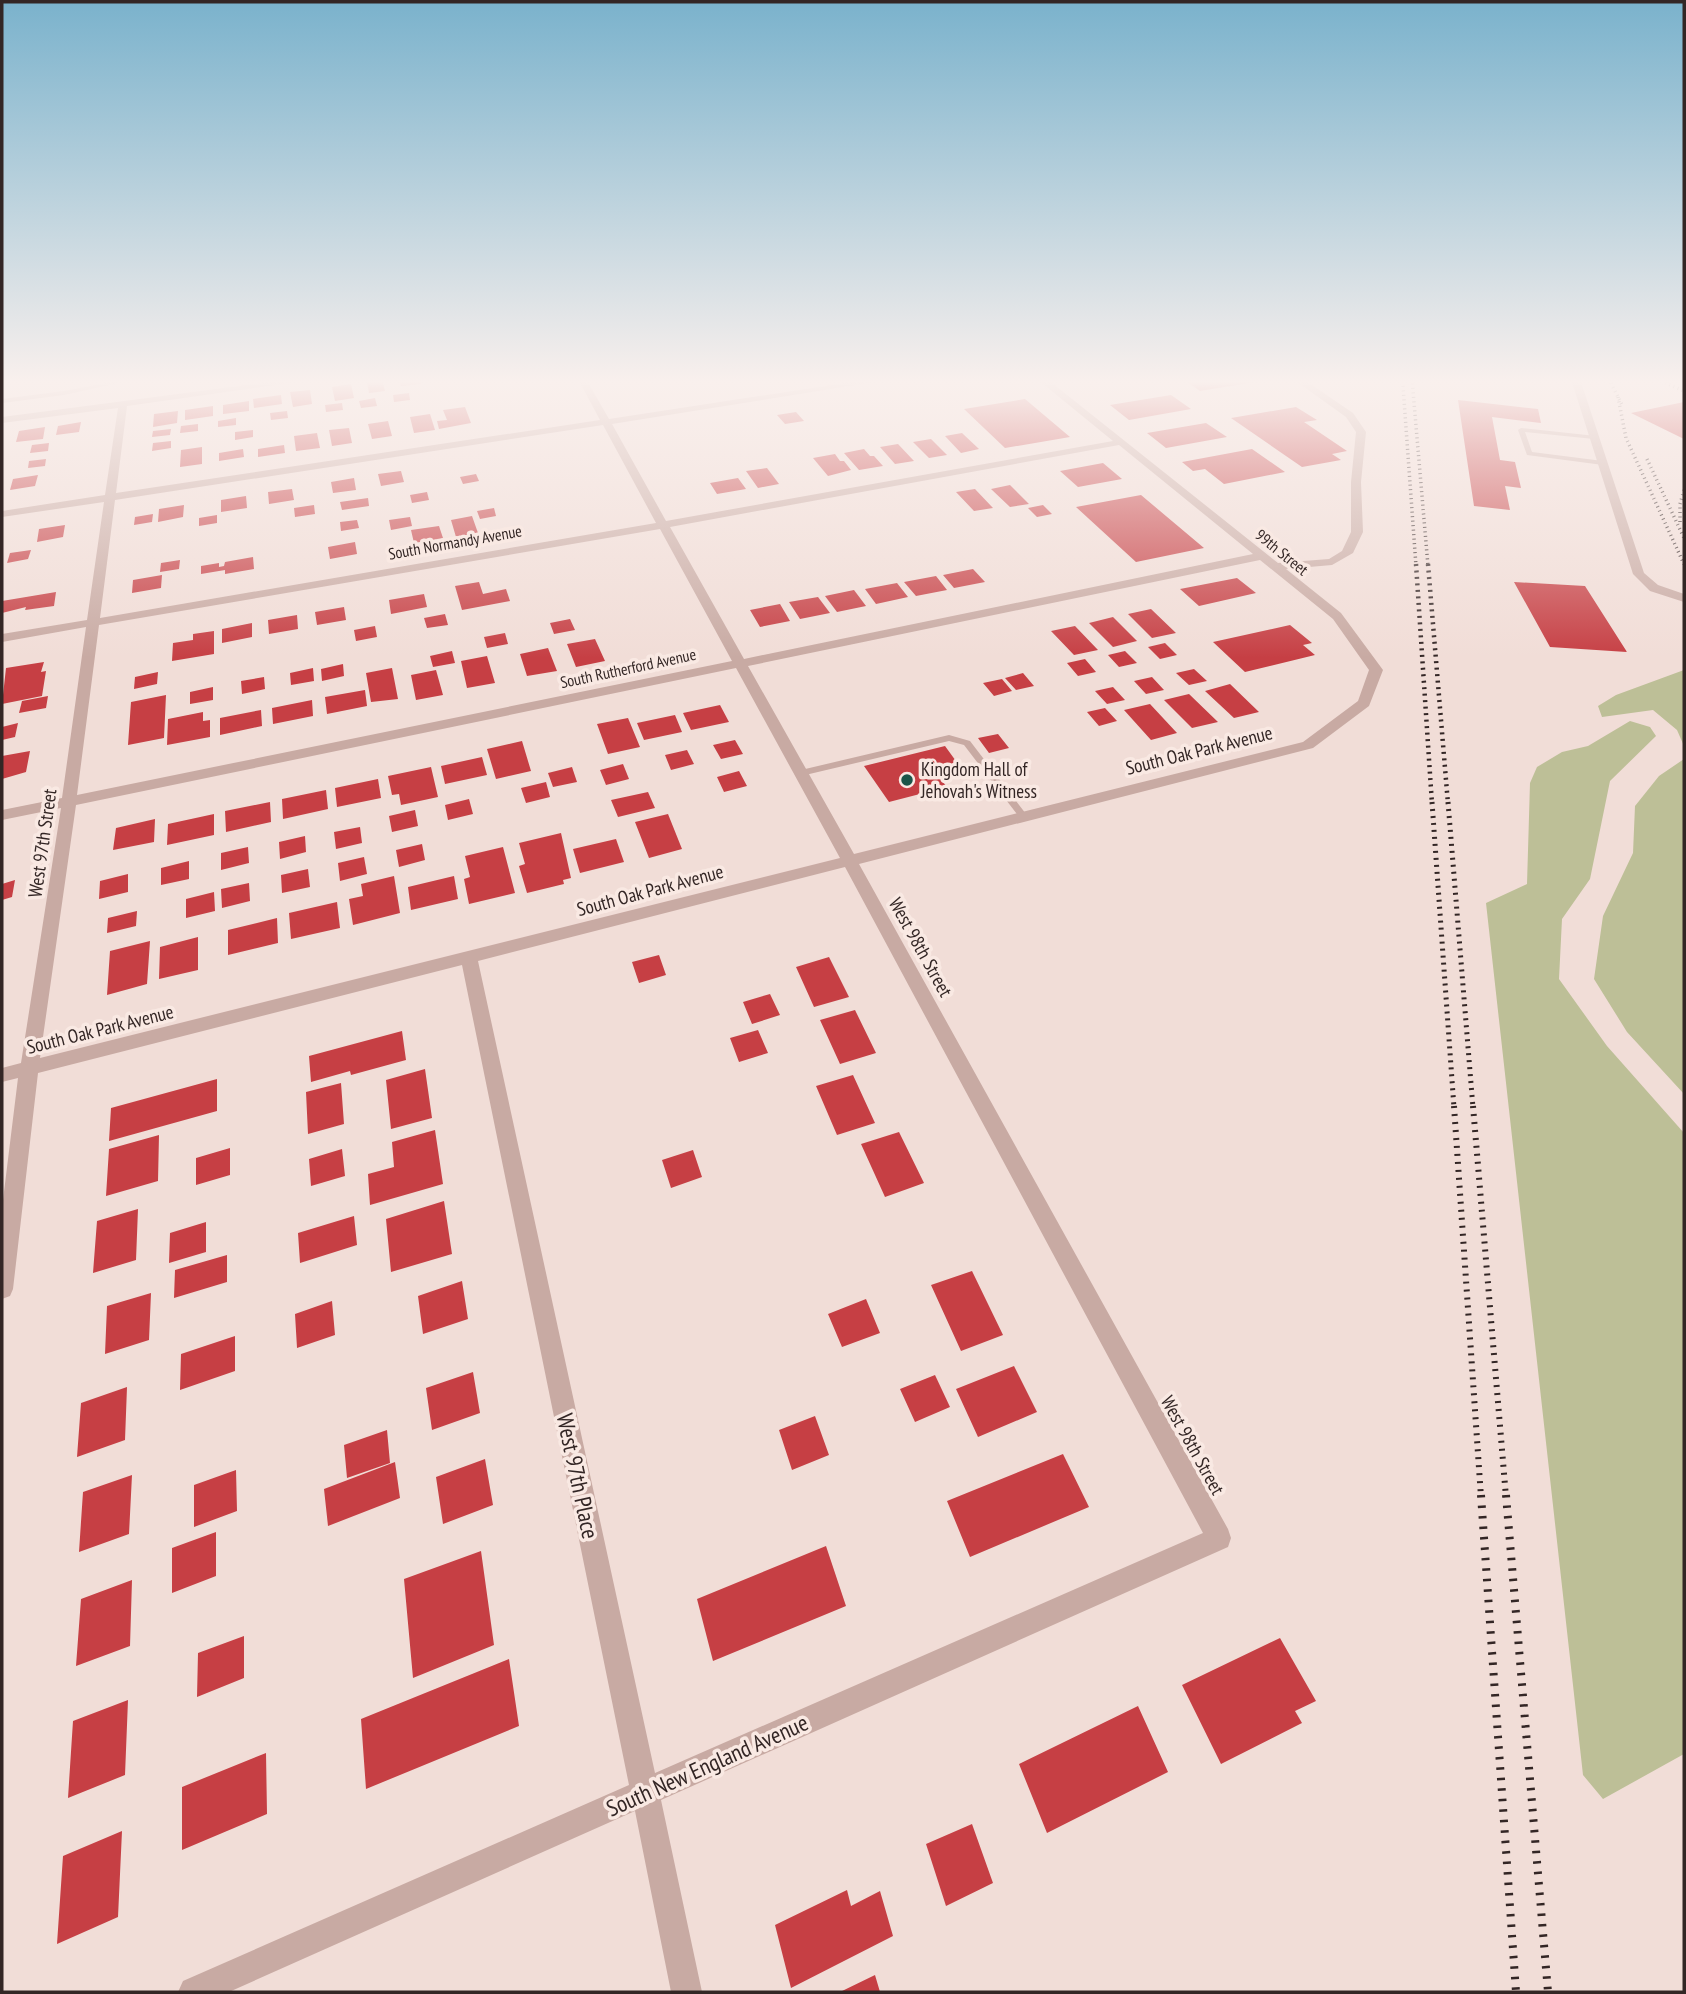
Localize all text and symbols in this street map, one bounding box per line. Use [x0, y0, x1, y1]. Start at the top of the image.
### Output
street label: South Normandy Avenue [387, 520, 523, 564]
street label: 99th Street [1251, 525, 1313, 580]
street label: South Rutherford Avenue [558, 644, 698, 692]
street label: South Oak Park Avenue [1123, 720, 1275, 780]
place label: Kingdom Hall of Jehovah's Witness [920, 757, 1037, 803]
marker: Kingdom Hall of Jehovah's Witness [899, 772, 915, 788]
street label: West 97th Street [22, 786, 62, 899]
street label: South Oak Park Avenue [574, 859, 726, 921]
street label: West 98th Street [884, 893, 958, 1001]
street label: South Oak Park Avenue [24, 999, 176, 1059]
street label: West 98th Street [1156, 1391, 1230, 1499]
street label: West 97th Place [551, 1411, 605, 1541]
street label: South New England Avenue [602, 1707, 812, 1823]

